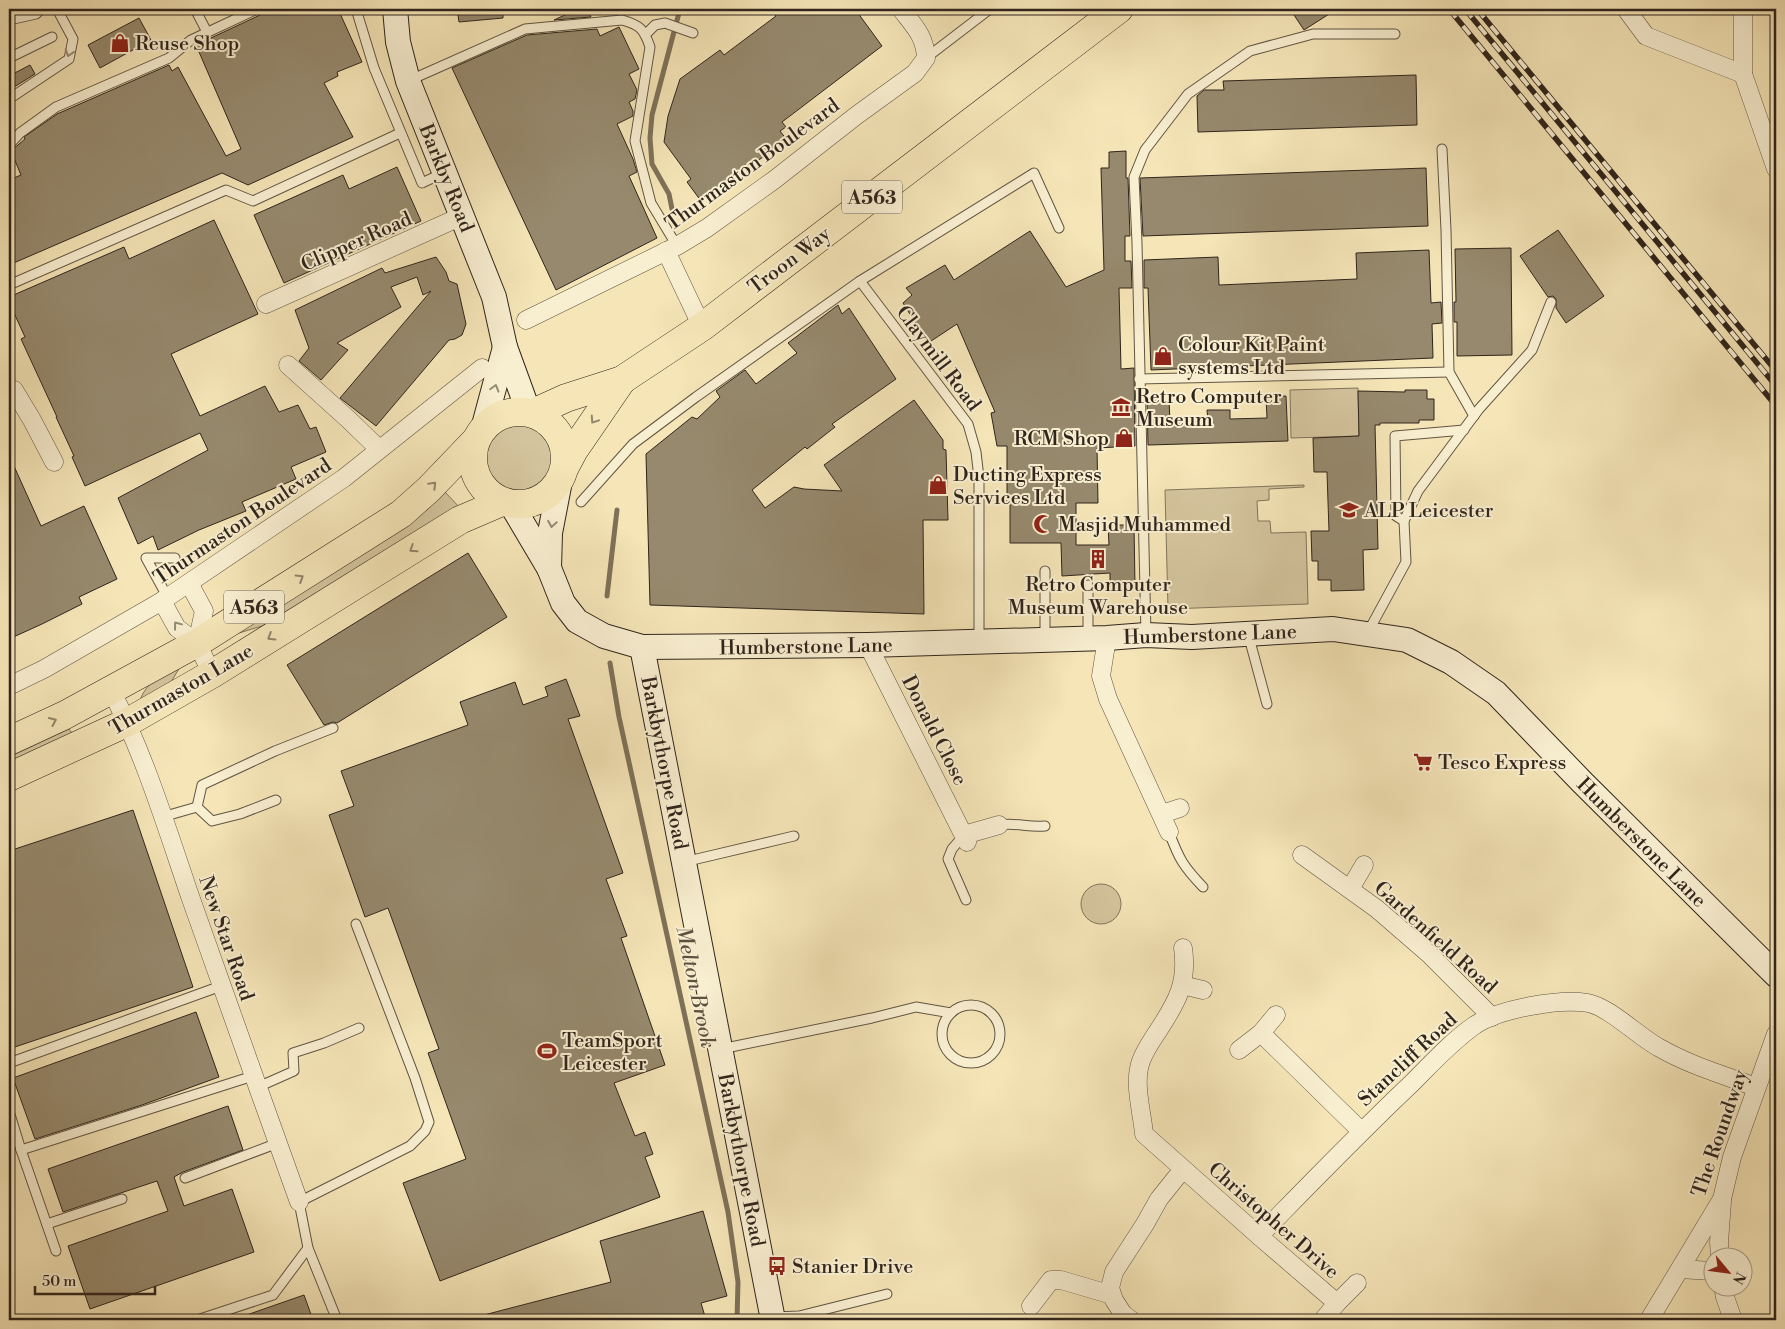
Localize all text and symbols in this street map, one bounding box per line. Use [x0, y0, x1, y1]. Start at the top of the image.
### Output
shop icon: Reuse Shop [109, 32, 131, 54]
place label: Reuse Shop [135, 32, 239, 57]
one-way arrow [65, 48, 75, 57]
street label: Thurmaston Boulevard [661, 93, 845, 237]
street label: Barkby Road [412, 120, 479, 237]
road number: A563 [842, 180, 902, 213]
street label: Clipper Road [297, 207, 416, 278]
street label: Troon Way [744, 222, 836, 300]
street label: Claymill Road [890, 301, 986, 417]
place label: Colour Kit Paint systems Ltd [1178, 333, 1325, 381]
shop icon: Colour Kit Paint systems Ltd [1152, 345, 1174, 367]
one-way arrow [489, 384, 499, 393]
place label: Retro Computer Museum [1136, 385, 1282, 433]
museum icon: Retro Computer Museum [1110, 396, 1132, 418]
one-way arrow [591, 414, 600, 424]
place label: RCM Shop [1014, 427, 1109, 452]
shop icon: RCM Shop [1113, 427, 1135, 449]
street label: Thurmaston Boulevard [149, 453, 337, 591]
place label: Ducting Express Services Ltd [953, 463, 1102, 511]
shop icon: Ducting Express Services Ltd [927, 474, 949, 496]
one-way arrow [427, 482, 436, 491]
school or university icon: ALP Leicester [1338, 499, 1360, 521]
place label: ALP Leicester [1363, 499, 1494, 524]
mosque icon: Masjid Muhammed [1032, 513, 1054, 535]
place label: Masjid Muhammed [1058, 513, 1231, 538]
one-way arrow [547, 520, 557, 529]
one-way arrow [410, 543, 419, 552]
building icon: Retro Computer Museum Warehouse [1087, 548, 1109, 570]
place label: Retro Computer Museum Warehouse [1008, 573, 1188, 621]
one-way arrow [294, 575, 303, 584]
road number: A563 [224, 590, 284, 624]
street label: Humberstone Lane [1123, 620, 1297, 651]
one-way arrow [174, 621, 183, 631]
one-way arrow [267, 631, 276, 641]
street label: Humberstone Lane [719, 633, 893, 662]
street label: Thurmaston Lane [105, 639, 258, 742]
street label: Donald Close [895, 672, 972, 790]
street label: Barkbythorpe Road [634, 674, 693, 853]
one-way arrow [48, 716, 57, 727]
supermarket icon: Tesco Express [1412, 751, 1434, 773]
place label: Tesco Express [1438, 751, 1566, 776]
street label: Humberstone Lane [1571, 773, 1711, 913]
street label: New Star Road [192, 873, 259, 1005]
street label: Gardenfield Road [1368, 876, 1502, 1000]
water label: Melton Brook [669, 924, 721, 1051]
street label: Stancliff Road [1353, 1007, 1463, 1112]
place label: TeamSport Leicester [562, 1029, 663, 1077]
sports icon: TeamSport Leicester [536, 1040, 558, 1062]
street label: The Roundway [1687, 1066, 1754, 1201]
street label: Barkbythorpe Road [711, 1071, 770, 1250]
street label: Christopher Drive [1202, 1157, 1344, 1285]
north arrow [1702, 1246, 1752, 1296]
bus stop icon: Stanier Drive [766, 1255, 788, 1277]
place label: Stanier Drive [792, 1255, 913, 1280]
scale bar [35, 1264, 155, 1296]
text: N [1728, 1269, 1749, 1287]
text: 50 m [42, 1272, 76, 1291]

